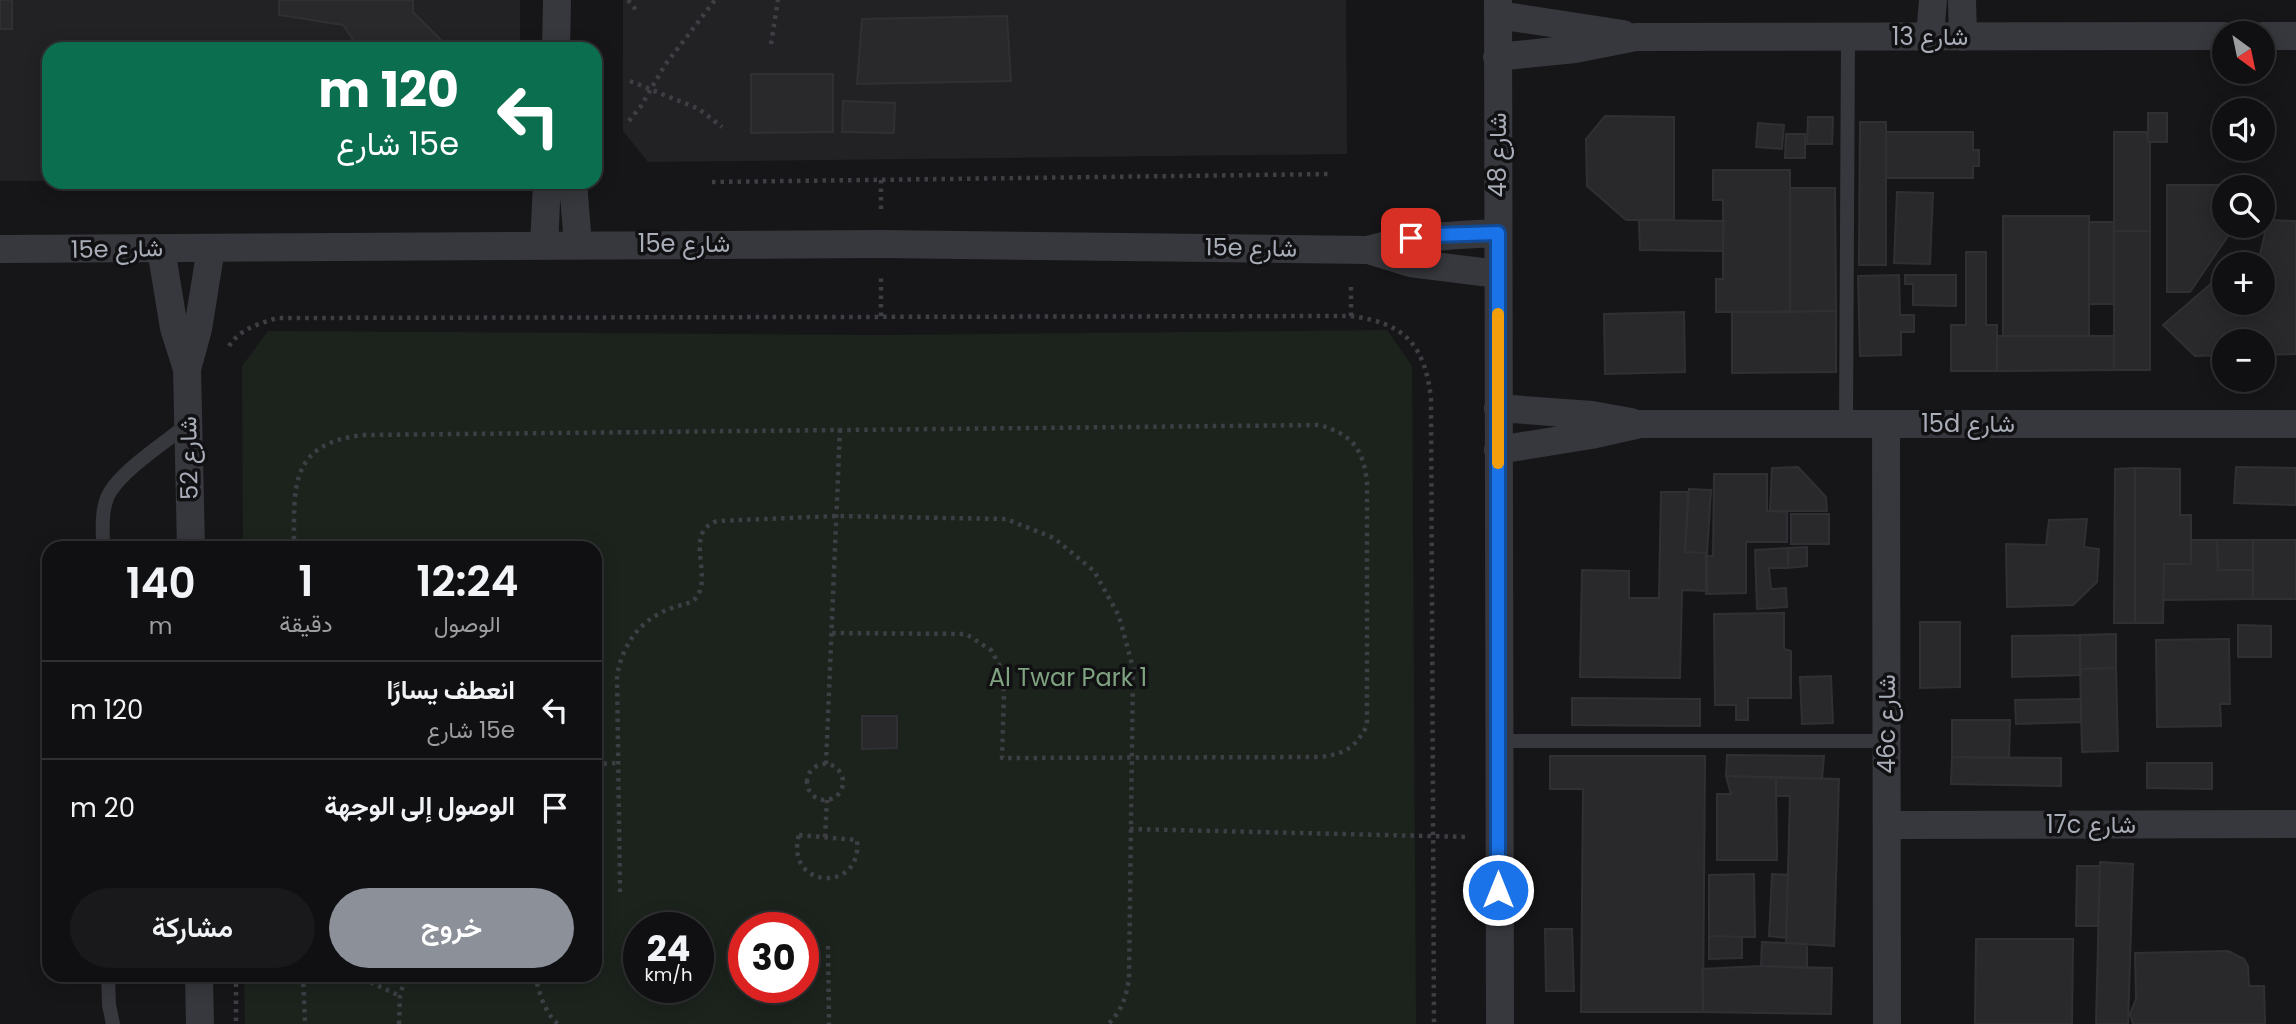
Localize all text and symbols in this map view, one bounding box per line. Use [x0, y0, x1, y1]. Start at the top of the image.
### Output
street label: شارع 13 [1892, 20, 1968, 53]
north arrow [2212, 21, 2275, 84]
map controls [2212, 21, 2275, 392]
text: 120 m [318, 56, 459, 124]
icon: left [483, 70, 574, 161]
button: sound [2212, 98, 2275, 161]
street label: شارع 48 [1481, 113, 1514, 197]
text: 15e شارع [336, 121, 459, 166]
button: search [2212, 175, 2275, 238]
pin [1381, 208, 1441, 268]
icon: arrive [1392, 219, 1430, 257]
street label: 15e شارع [638, 227, 730, 260]
street label: 15e شارع [1205, 230, 1297, 265]
street label: 15e شارع [71, 231, 163, 266]
button: + [2212, 252, 2275, 315]
button: − [2212, 329, 2275, 392]
street label: 15d شارع [1921, 407, 2015, 440]
street label: شارع 52 [171, 416, 206, 500]
text: 1 [298, 552, 314, 611]
text: 12:24 [416, 552, 518, 611]
text: 140 [126, 554, 196, 613]
text: دقيقة [279, 608, 333, 640]
text: الوصول [434, 608, 500, 640]
text: m [149, 610, 173, 642]
park label: Al Twar Park 1 [989, 661, 1147, 694]
text: انعطف يسارًا [386, 672, 515, 708]
street label: 46c شارع [1870, 674, 1903, 774]
icon: left [536, 691, 574, 729]
text: 120 m [70, 692, 143, 728]
text: 15e شارع [427, 714, 515, 746]
text: الوصول إلى الوجهة [324, 788, 515, 824]
icon: arrive [536, 789, 574, 827]
text: 20 m [70, 790, 135, 826]
street label: 17c شارع [2046, 808, 2136, 841]
position arrow [1461, 853, 1535, 927]
button: مشاركة [70, 888, 315, 968]
button: خروج [329, 888, 574, 968]
speed limit sign: 30 [728, 912, 819, 1003]
text: 24 [647, 924, 690, 973]
text: km/h [645, 962, 692, 987]

